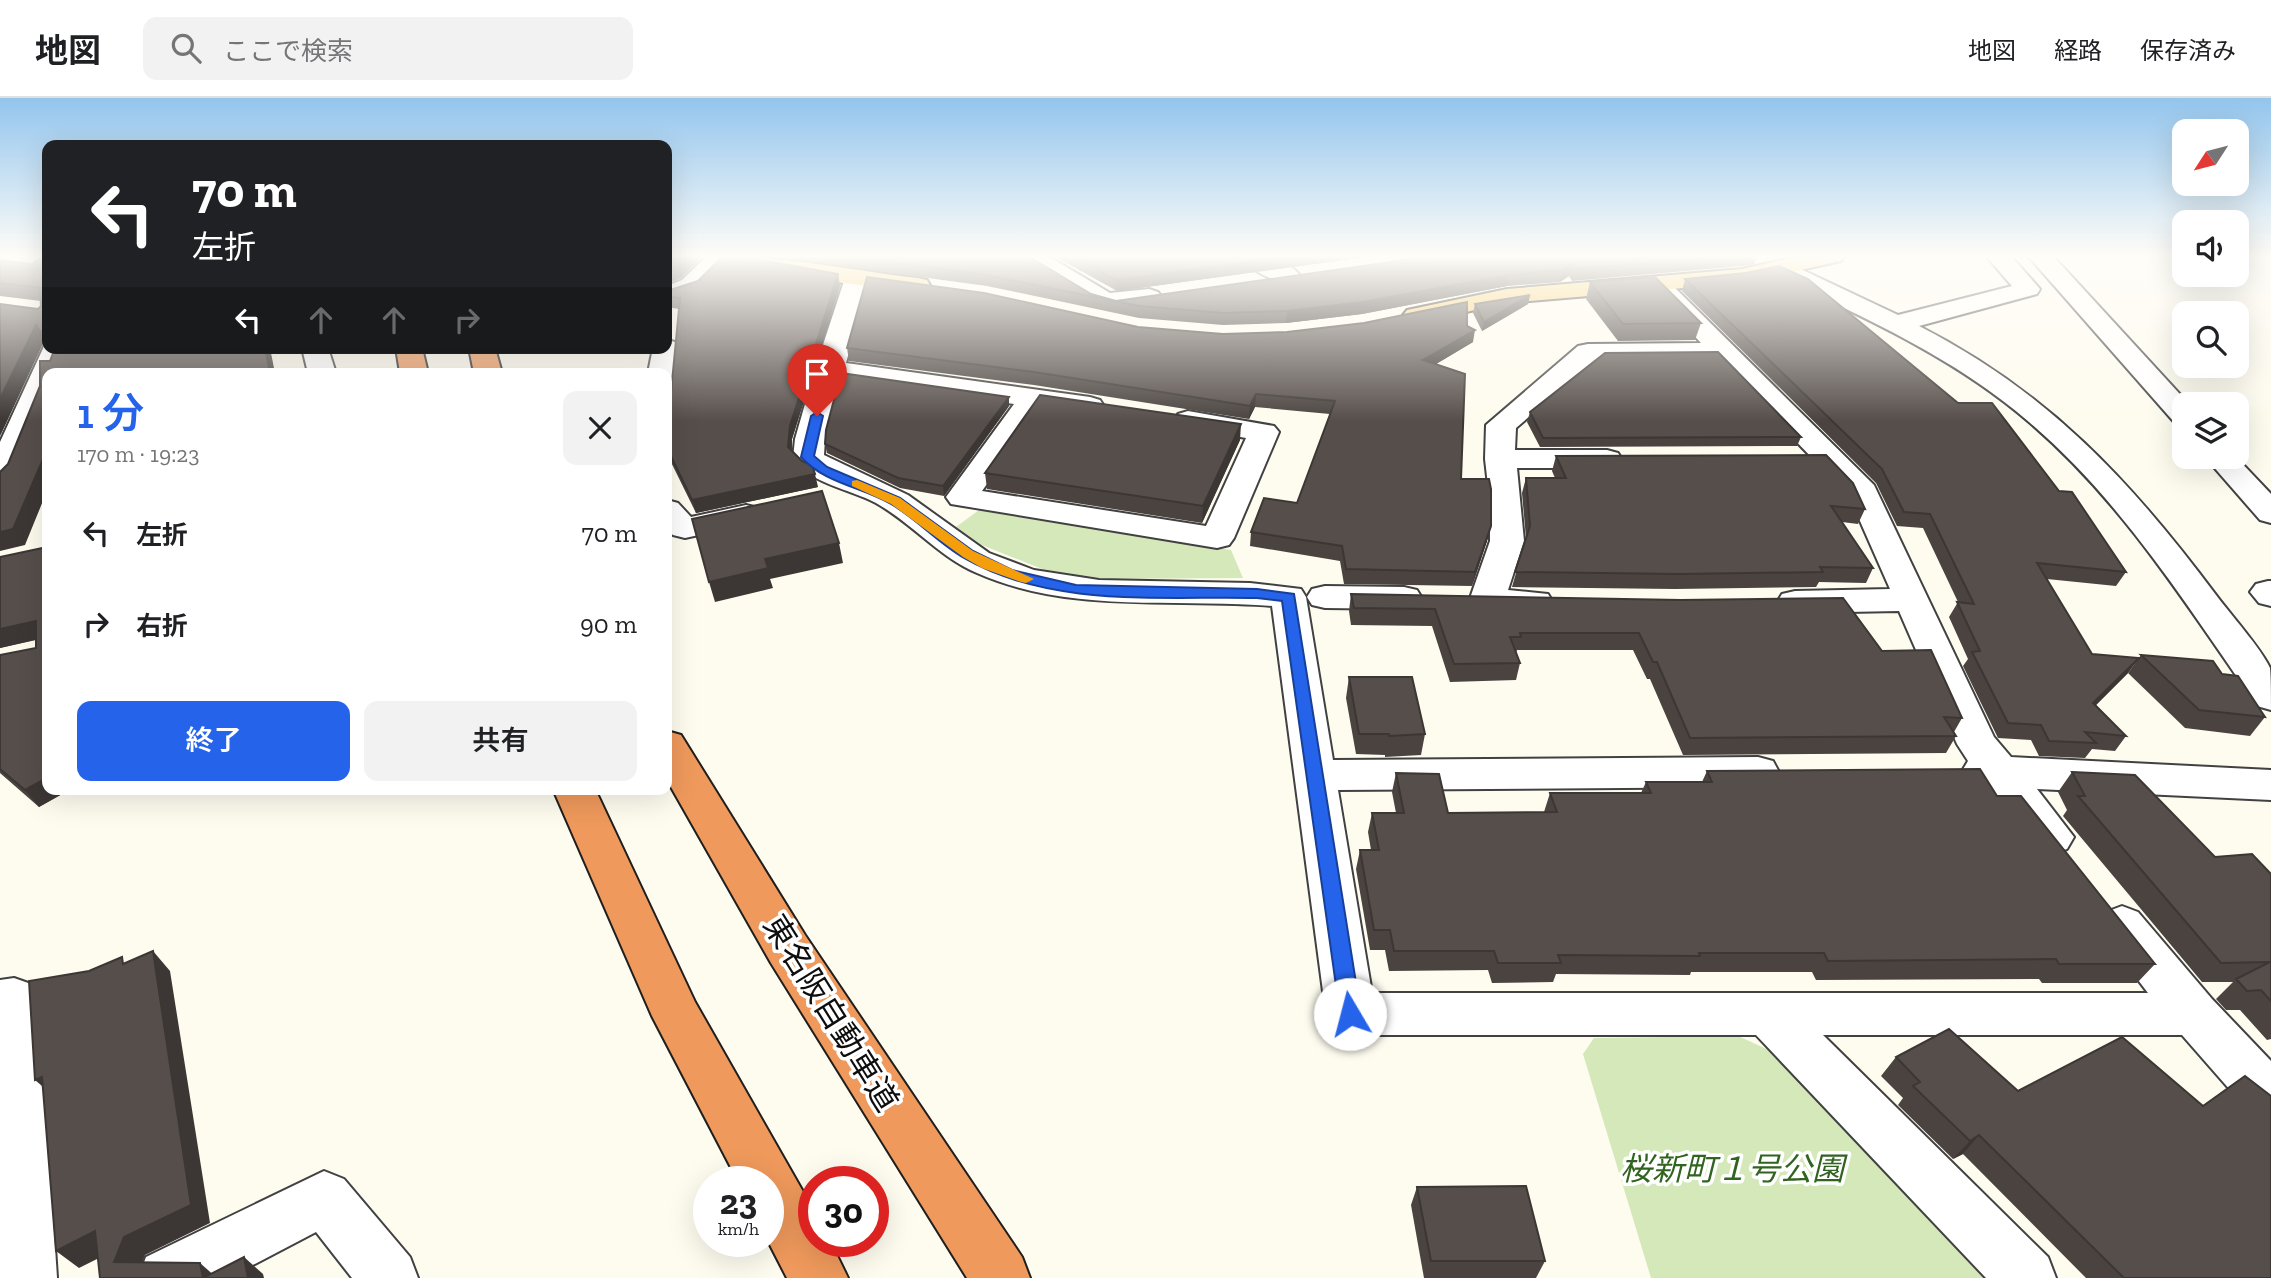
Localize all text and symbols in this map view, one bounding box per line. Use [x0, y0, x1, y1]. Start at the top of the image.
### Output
search box [143, 17, 633, 80]
icon: search [167, 29, 205, 67]
text: 地図 [35, 31, 101, 70]
text: ここで検索 [223, 35, 353, 67]
text: 地図 [1968, 36, 2016, 65]
text: 経路 [2054, 36, 2102, 65]
text: 保存済み [2140, 36, 2236, 65]
north arrow [2172, 119, 2249, 196]
map controls [2172, 119, 2249, 469]
text: 70 m [192, 161, 297, 220]
icon: left [77, 168, 168, 259]
button: sound [2172, 210, 2249, 287]
text: 左折 [192, 228, 256, 266]
icon: left [229, 301, 267, 339]
icon: ahead [302, 301, 340, 339]
icon: ahead [375, 301, 413, 339]
icon: right [448, 301, 486, 339]
button: search [2172, 301, 2249, 378]
pin [787, 344, 847, 416]
icon: arrive [798, 355, 836, 393]
text: 1 分 [77, 388, 144, 439]
button: close [563, 391, 637, 465]
button: layers [2172, 392, 2249, 469]
text: 170 m · 19:23 [77, 440, 199, 468]
icon: left [77, 514, 115, 552]
text: 70 m [581, 517, 637, 549]
text: 左折 [136, 519, 188, 551]
icon: right [77, 605, 115, 643]
text: 90 m [580, 608, 637, 640]
text: 右折 [136, 610, 188, 642]
button: 終了 [77, 701, 350, 781]
button: 共有 [364, 701, 637, 781]
street label: 東名阪自動車道 [756, 908, 906, 1118]
position arrow [1313, 977, 1387, 1051]
park label: 桜新町１号公園 [1620, 1150, 1848, 1188]
speed limit sign: 30 [798, 1166, 889, 1257]
text: 23 [720, 1181, 757, 1223]
text: km/h [718, 1218, 759, 1240]

